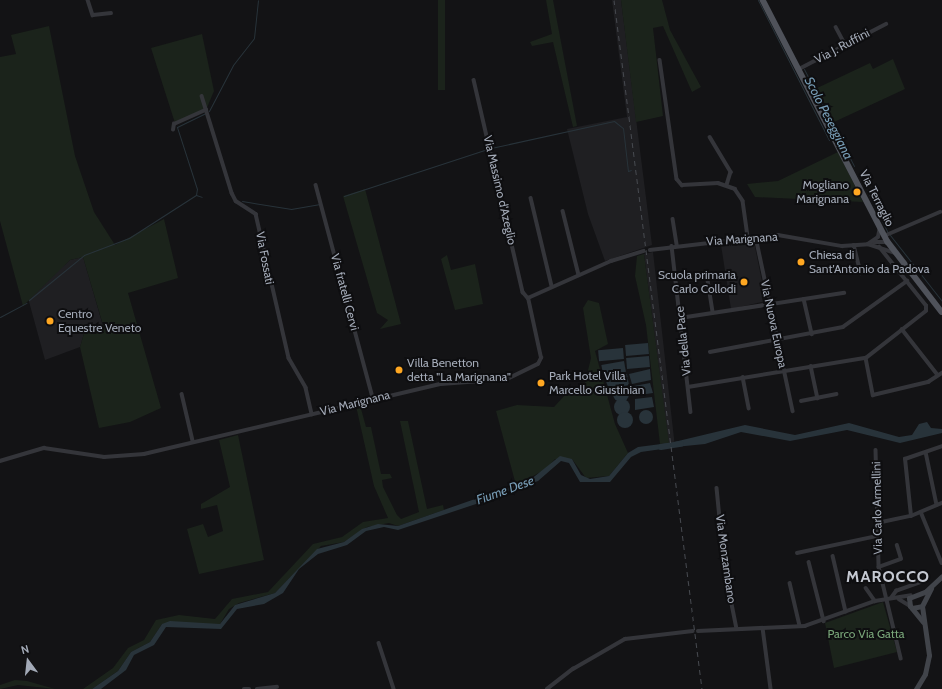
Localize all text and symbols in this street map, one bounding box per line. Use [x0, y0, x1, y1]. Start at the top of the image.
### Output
street label: Via J. Ruffini [812, 26, 872, 66]
water label: Scolo Peseggiana [801, 74, 857, 162]
street label: Via Massimo d'Azeglio [480, 134, 520, 246]
street label: Via Terraglio [857, 167, 897, 229]
place label: Mogliano Marignana [796, 178, 849, 206]
marker: Mogliano Marignana [852, 187, 862, 197]
street label: Via Marignana [706, 229, 778, 249]
street label: Via Fossati [253, 230, 277, 286]
place label: Chiesa di Sant'Antonio da Padova [809, 248, 929, 276]
street label: Via fratelli Cervi [328, 252, 362, 332]
marker: Chiesa di Sant'Antonio da Padova [796, 257, 806, 267]
place label: Scuola primaria Carlo Collodi [658, 268, 736, 296]
marker: Scuola primaria Carlo Collodi [739, 277, 749, 287]
street label: Via Nuova Europa [758, 279, 790, 369]
street label: Via della Pace [672, 306, 694, 376]
place label: Centro Equestre Veneto [58, 307, 141, 335]
marker: Centro Equestre Veneto [45, 316, 55, 326]
place label: Villa Benetton detta "La Marignana" [407, 356, 511, 384]
marker: Villa Benetton detta "La Marignana" [394, 365, 404, 375]
place label: Park Hotel Villa Marcello Giustinian [549, 369, 645, 397]
marker: Park Hotel Villa Marcello Giustinian [536, 378, 546, 388]
street label: Via Marignana [319, 387, 391, 419]
street label: Via Carlo Armellini [869, 461, 885, 555]
water label: Fiume Dese [474, 472, 536, 508]
street label: Via Monzambano [713, 514, 739, 604]
district label: MAROCCO [846, 567, 930, 587]
park label: Parco Via Gatta [827, 627, 905, 641]
north arrow [8, 641, 48, 681]
text: N [19, 642, 30, 657]

